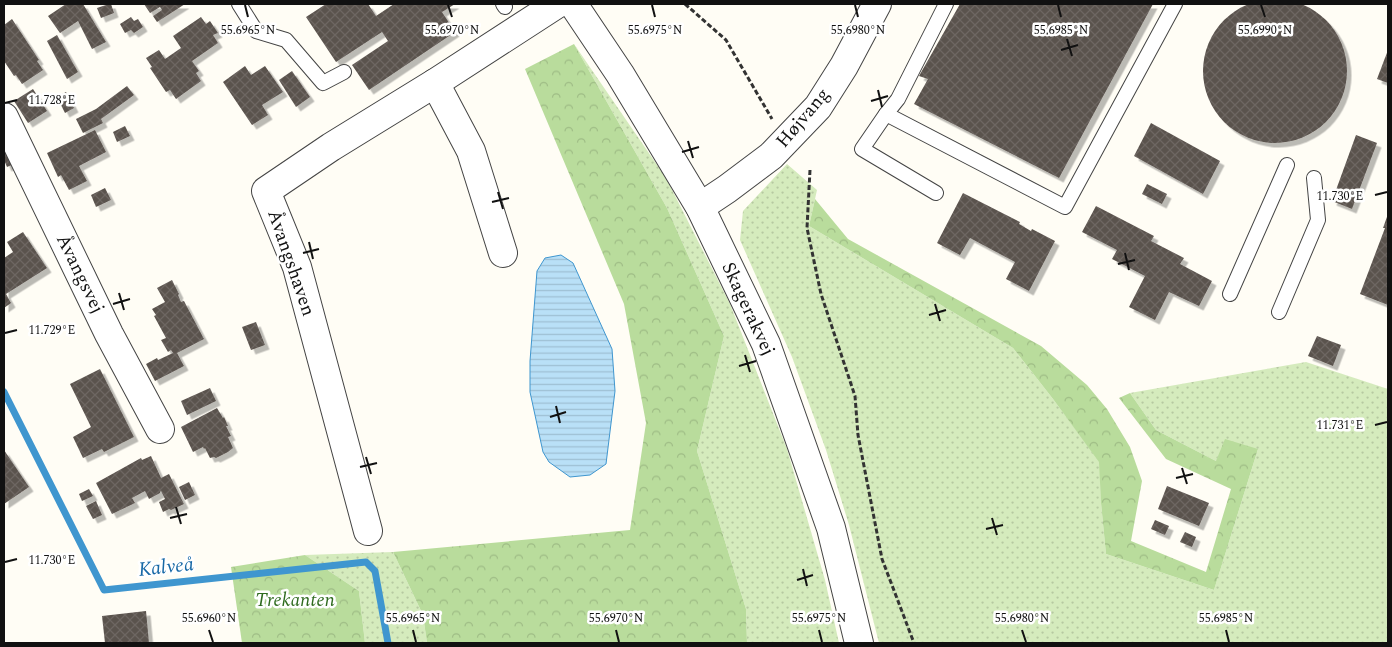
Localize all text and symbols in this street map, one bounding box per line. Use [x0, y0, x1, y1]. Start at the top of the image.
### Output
text: 55.6965°N [221, 21, 275, 40]
text: 55.6970°N [425, 21, 479, 40]
text: 55.6975°N [628, 21, 682, 40]
text: 55.6980°N [831, 21, 885, 40]
text: 55.6985°N [1034, 21, 1088, 40]
text: 55.6990°N [1238, 21, 1292, 40]
street label: Højvang [769, 81, 837, 155]
text: 11.728°E [29, 91, 75, 110]
text: 11.730°E [1317, 187, 1363, 206]
street label: Åvangshaven [259, 206, 323, 320]
street label: Åvangsvej [48, 229, 112, 319]
street label: Skagerakvej [714, 257, 782, 361]
text: 11.729°E [29, 321, 75, 340]
text: 11.731°E [1317, 416, 1363, 435]
water label: Kalveå [137, 549, 195, 585]
text: 11.730°E [29, 551, 75, 570]
park label: Trekanten [255, 586, 335, 615]
text: 55.6960°N [182, 609, 236, 628]
text: 55.6965°N [386, 609, 440, 628]
text: 55.6970°N [589, 609, 643, 628]
text: 55.6975°N [792, 609, 846, 628]
text: 55.6980°N [995, 609, 1049, 628]
text: 55.6985°N [1199, 609, 1253, 628]

